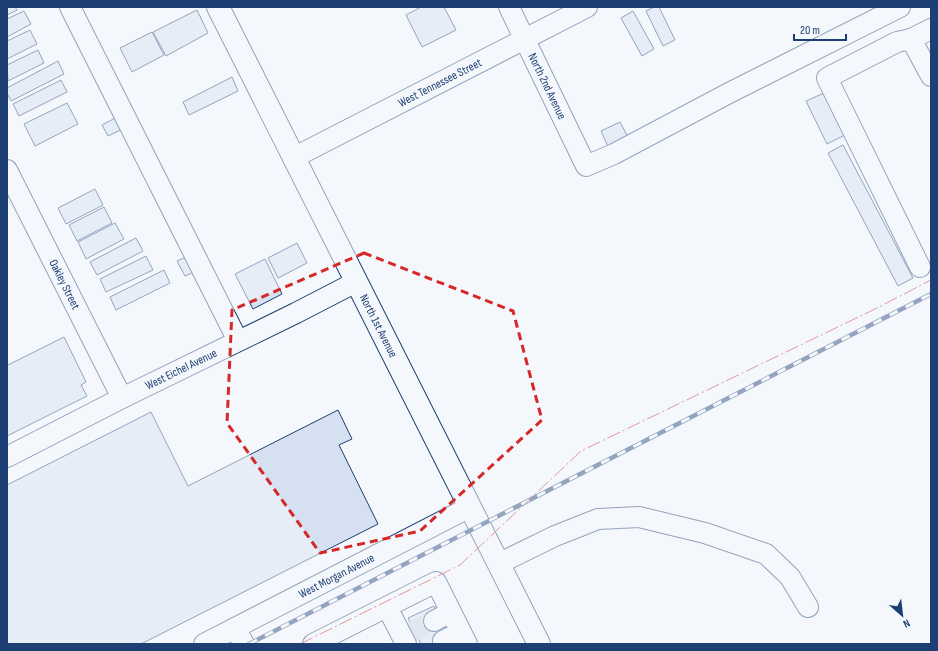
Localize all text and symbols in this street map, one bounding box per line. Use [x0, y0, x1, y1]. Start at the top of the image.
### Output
scale bar [794, 16, 846, 42]
text: 20 m [800, 23, 820, 38]
street label: North 2nd Avenue [525, 51, 570, 122]
street label: West Tennessee Street [396, 55, 484, 110]
street label: Oakley Street [46, 257, 84, 312]
street label: North 1st Avenue [356, 292, 401, 360]
street label: West Eichel Avenue [143, 345, 220, 393]
street label: West Morgan Avenue [296, 550, 377, 602]
north arrow [882, 595, 922, 635]
text: N [901, 616, 912, 631]

